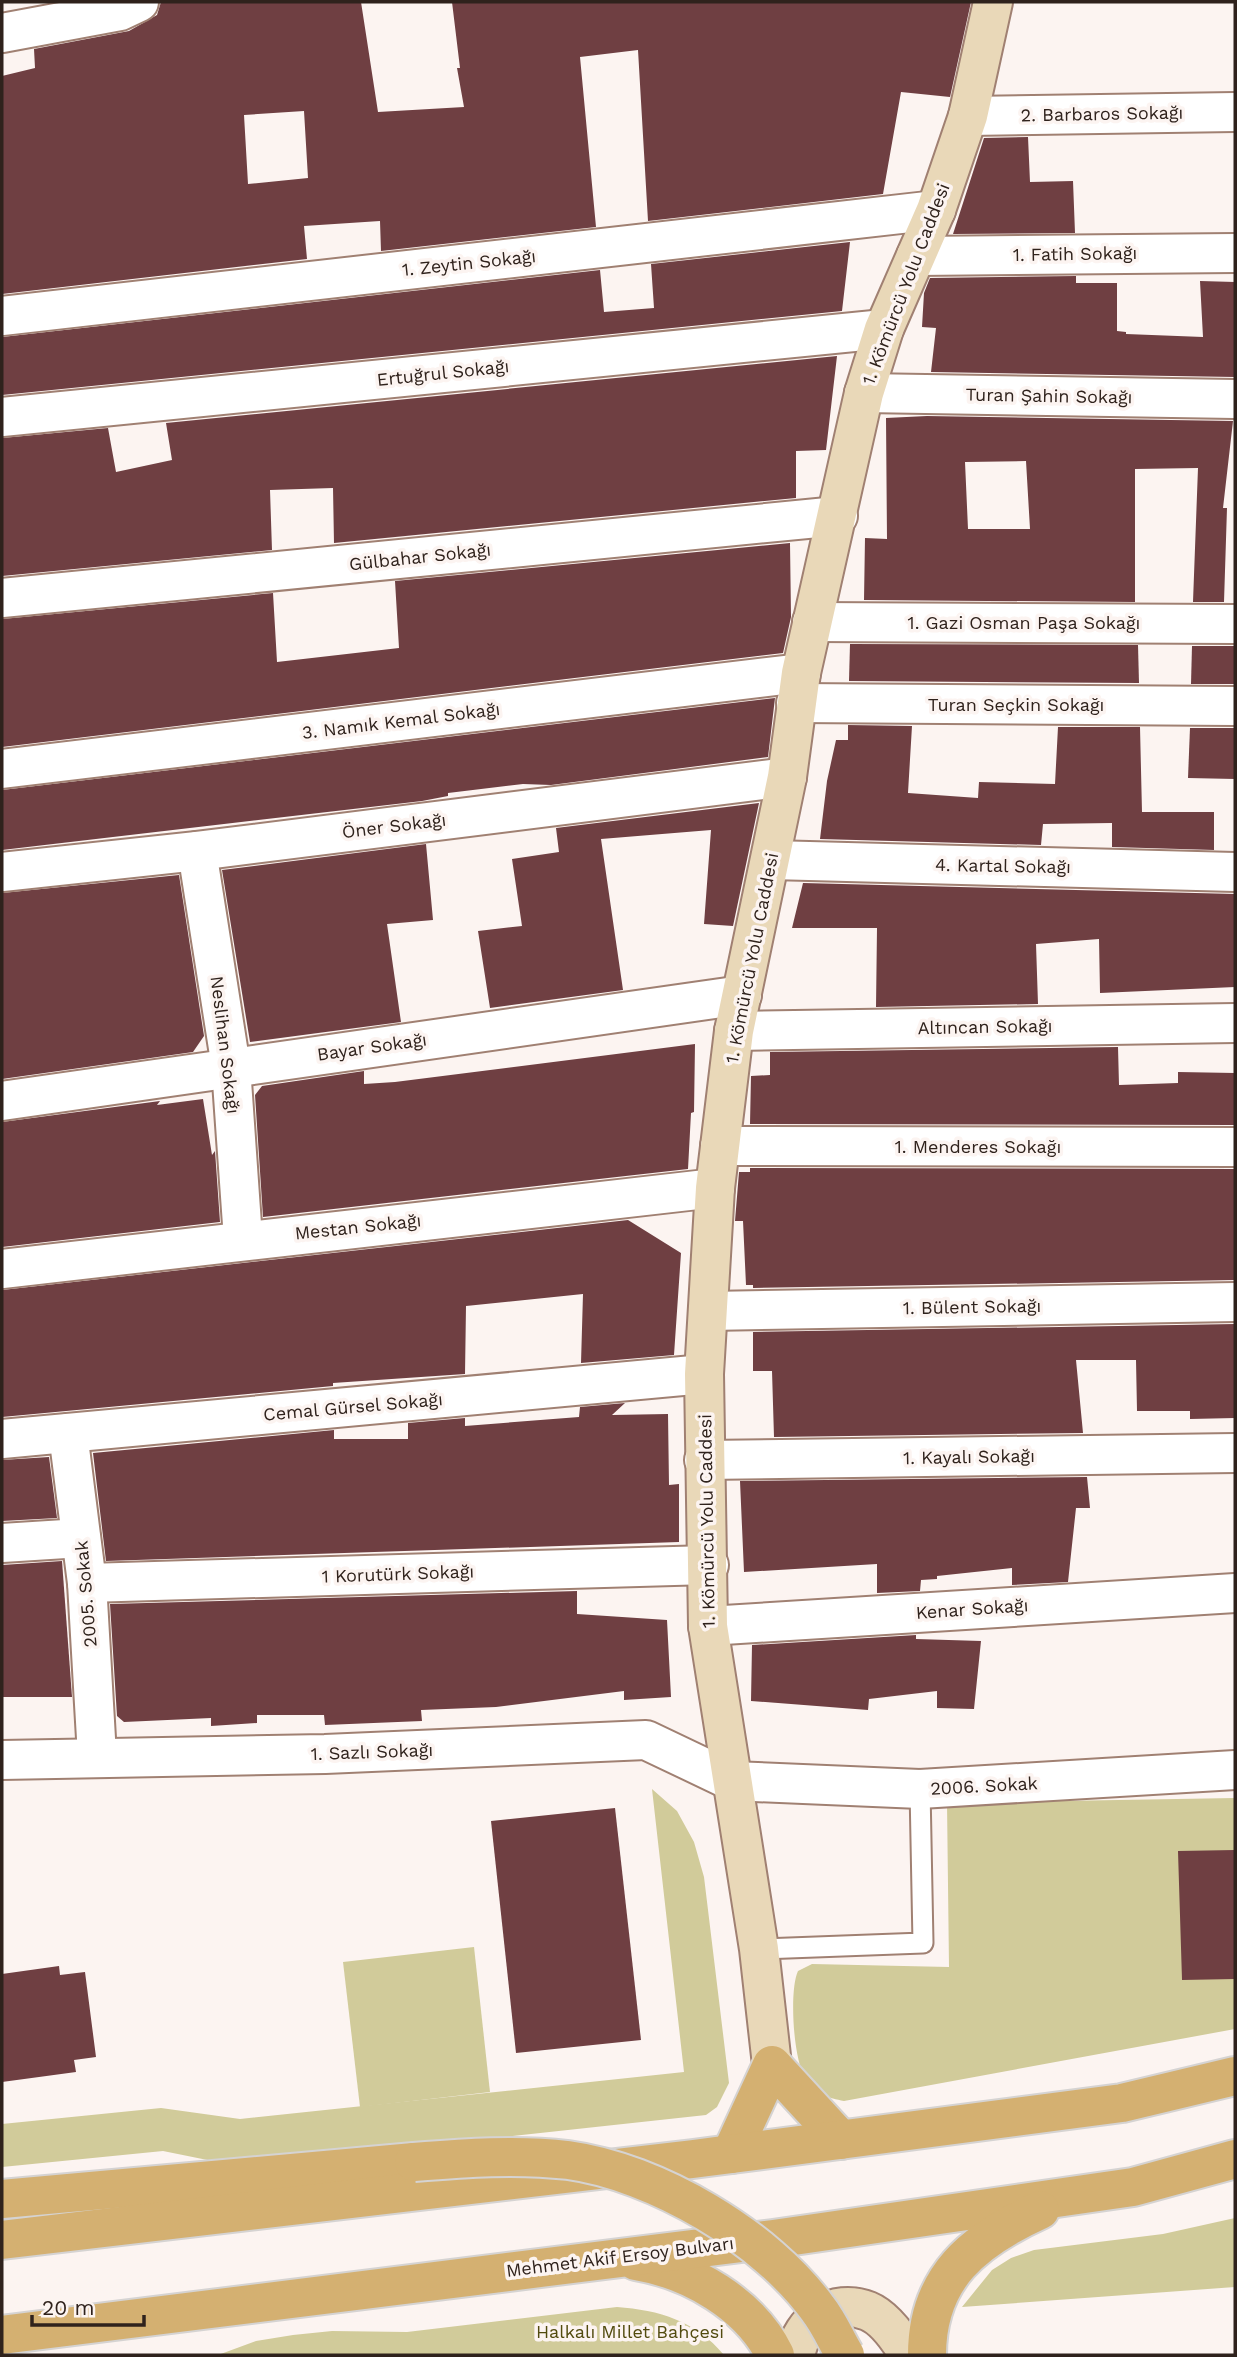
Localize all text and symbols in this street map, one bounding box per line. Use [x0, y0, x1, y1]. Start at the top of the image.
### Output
street label: 2. Barbaros Sokağı [1021, 102, 1183, 125]
street label: 1. Kömürcü Yolu Caddesi [857, 180, 954, 387]
street label: 1. Fatih Sokağı [1013, 242, 1137, 265]
street label: 1. Zeytin Sokağı [401, 245, 537, 280]
street label: Ertuğrul Sokağı [376, 355, 510, 390]
street label: Turan Şahin Sokağı [965, 384, 1133, 407]
street label: Gülbahar Sokağı [348, 539, 492, 574]
street label: 1. Gazi Osman Paşa Sokağı [908, 612, 1140, 633]
street label: Turan Seçkin Sokağı [928, 694, 1104, 715]
street label: 3. Namık Kemal Sokağı [301, 698, 501, 743]
street label: Öner Sokağı [341, 809, 447, 842]
street label: 1. Kömürcü Yolu Caddesi [721, 851, 782, 1065]
street label: 4. Kartal Sokağı [935, 854, 1071, 877]
street label: Neslihan Sokağı [207, 975, 244, 1115]
street label: Altıncan Sokağı [917, 1015, 1053, 1038]
street label: Bayar Sokağı [316, 1028, 428, 1065]
street label: 1. Menderes Sokağı [895, 1136, 1061, 1157]
street label: Mestan Sokağı [294, 1209, 422, 1244]
street label: 1. Bülent Sokağı [903, 1295, 1041, 1318]
street label: Cemal Gürsel Sokağı [262, 1388, 444, 1425]
street label: 1. Kömürcü Yolu Caddesi [694, 1414, 719, 1628]
street label: 1. Kayalı Sokağı [903, 1445, 1035, 1468]
street label: 2005. Sokak [70, 1540, 101, 1648]
street label: 1 Korutürk Sokağı [321, 1560, 474, 1587]
street label: Kenar Sokağı [915, 1594, 1029, 1623]
street label: 1. Sazlı Sokağı [310, 1739, 434, 1764]
street label: 2006. Sokak [930, 1772, 1038, 1799]
street label: Mehmet Akif Ersoy Bulvarı [505, 2232, 735, 2281]
scale bar [32, 2284, 144, 2328]
text: 20 m [42, 2295, 94, 2320]
park label: Halkalı Millet Bahçesi [536, 2321, 724, 2342]

